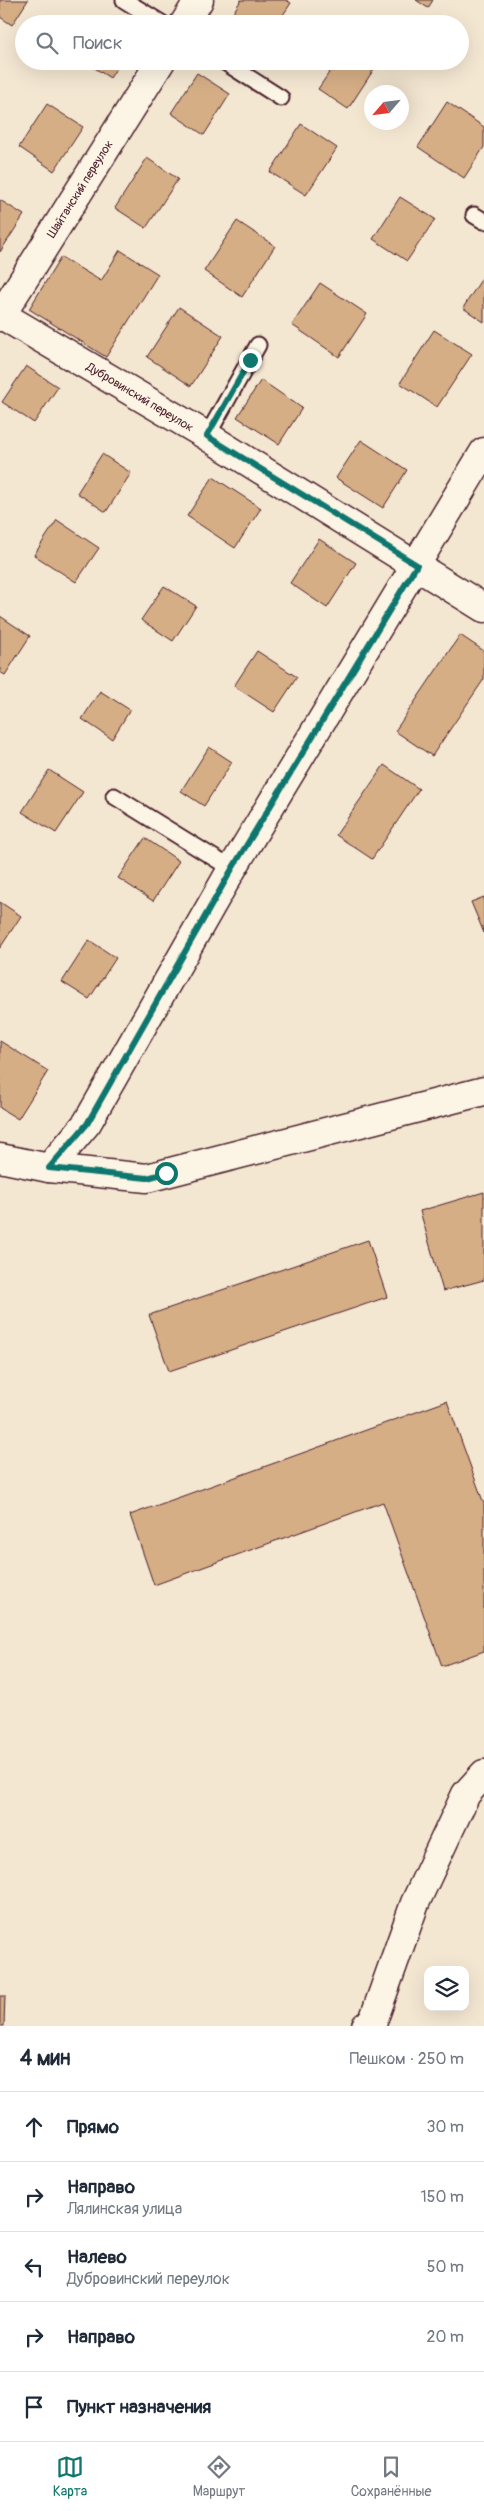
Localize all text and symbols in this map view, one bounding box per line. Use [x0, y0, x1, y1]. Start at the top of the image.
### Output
search box [15, 15, 469, 70]
icon: search [33, 29, 61, 57]
text: Поиск [73, 31, 123, 55]
north arrow [364, 85, 409, 130]
street label: Шайтанский переулок [44, 138, 117, 241]
route end [239, 349, 262, 372]
street label: Дубровинский переулок [83, 359, 196, 435]
route start [155, 1162, 178, 1185]
map controls [424, 1966, 469, 2011]
button: layers [424, 1966, 469, 2011]
text: 4 мин [20, 2045, 70, 2072]
text: Пешком · 250 m [349, 2049, 464, 2069]
icon: ahead [20, 2113, 48, 2141]
text: Прямо [67, 2115, 119, 2139]
text: 30 m [426, 2117, 464, 2137]
text: Направо [67, 2175, 135, 2199]
icon: right [20, 2183, 48, 2211]
text: 150 m [420, 2187, 464, 2207]
text: Лялинская улица [67, 2199, 182, 2219]
text: Налево [67, 2245, 127, 2269]
icon: left [20, 2253, 48, 2281]
text: 50 m [427, 2257, 464, 2277]
text: Дубровинский переулок [67, 2269, 230, 2289]
icon: right [20, 2323, 48, 2351]
text: Направо [67, 2325, 135, 2349]
text: 20 m [426, 2327, 464, 2347]
icon: arrive [20, 2393, 48, 2421]
text: Пункт назначения [67, 2395, 211, 2419]
tab: Карта [53, 2453, 87, 2500]
tab: Маршрут [193, 2453, 245, 2500]
tab: Сохранённые [351, 2453, 431, 2500]

